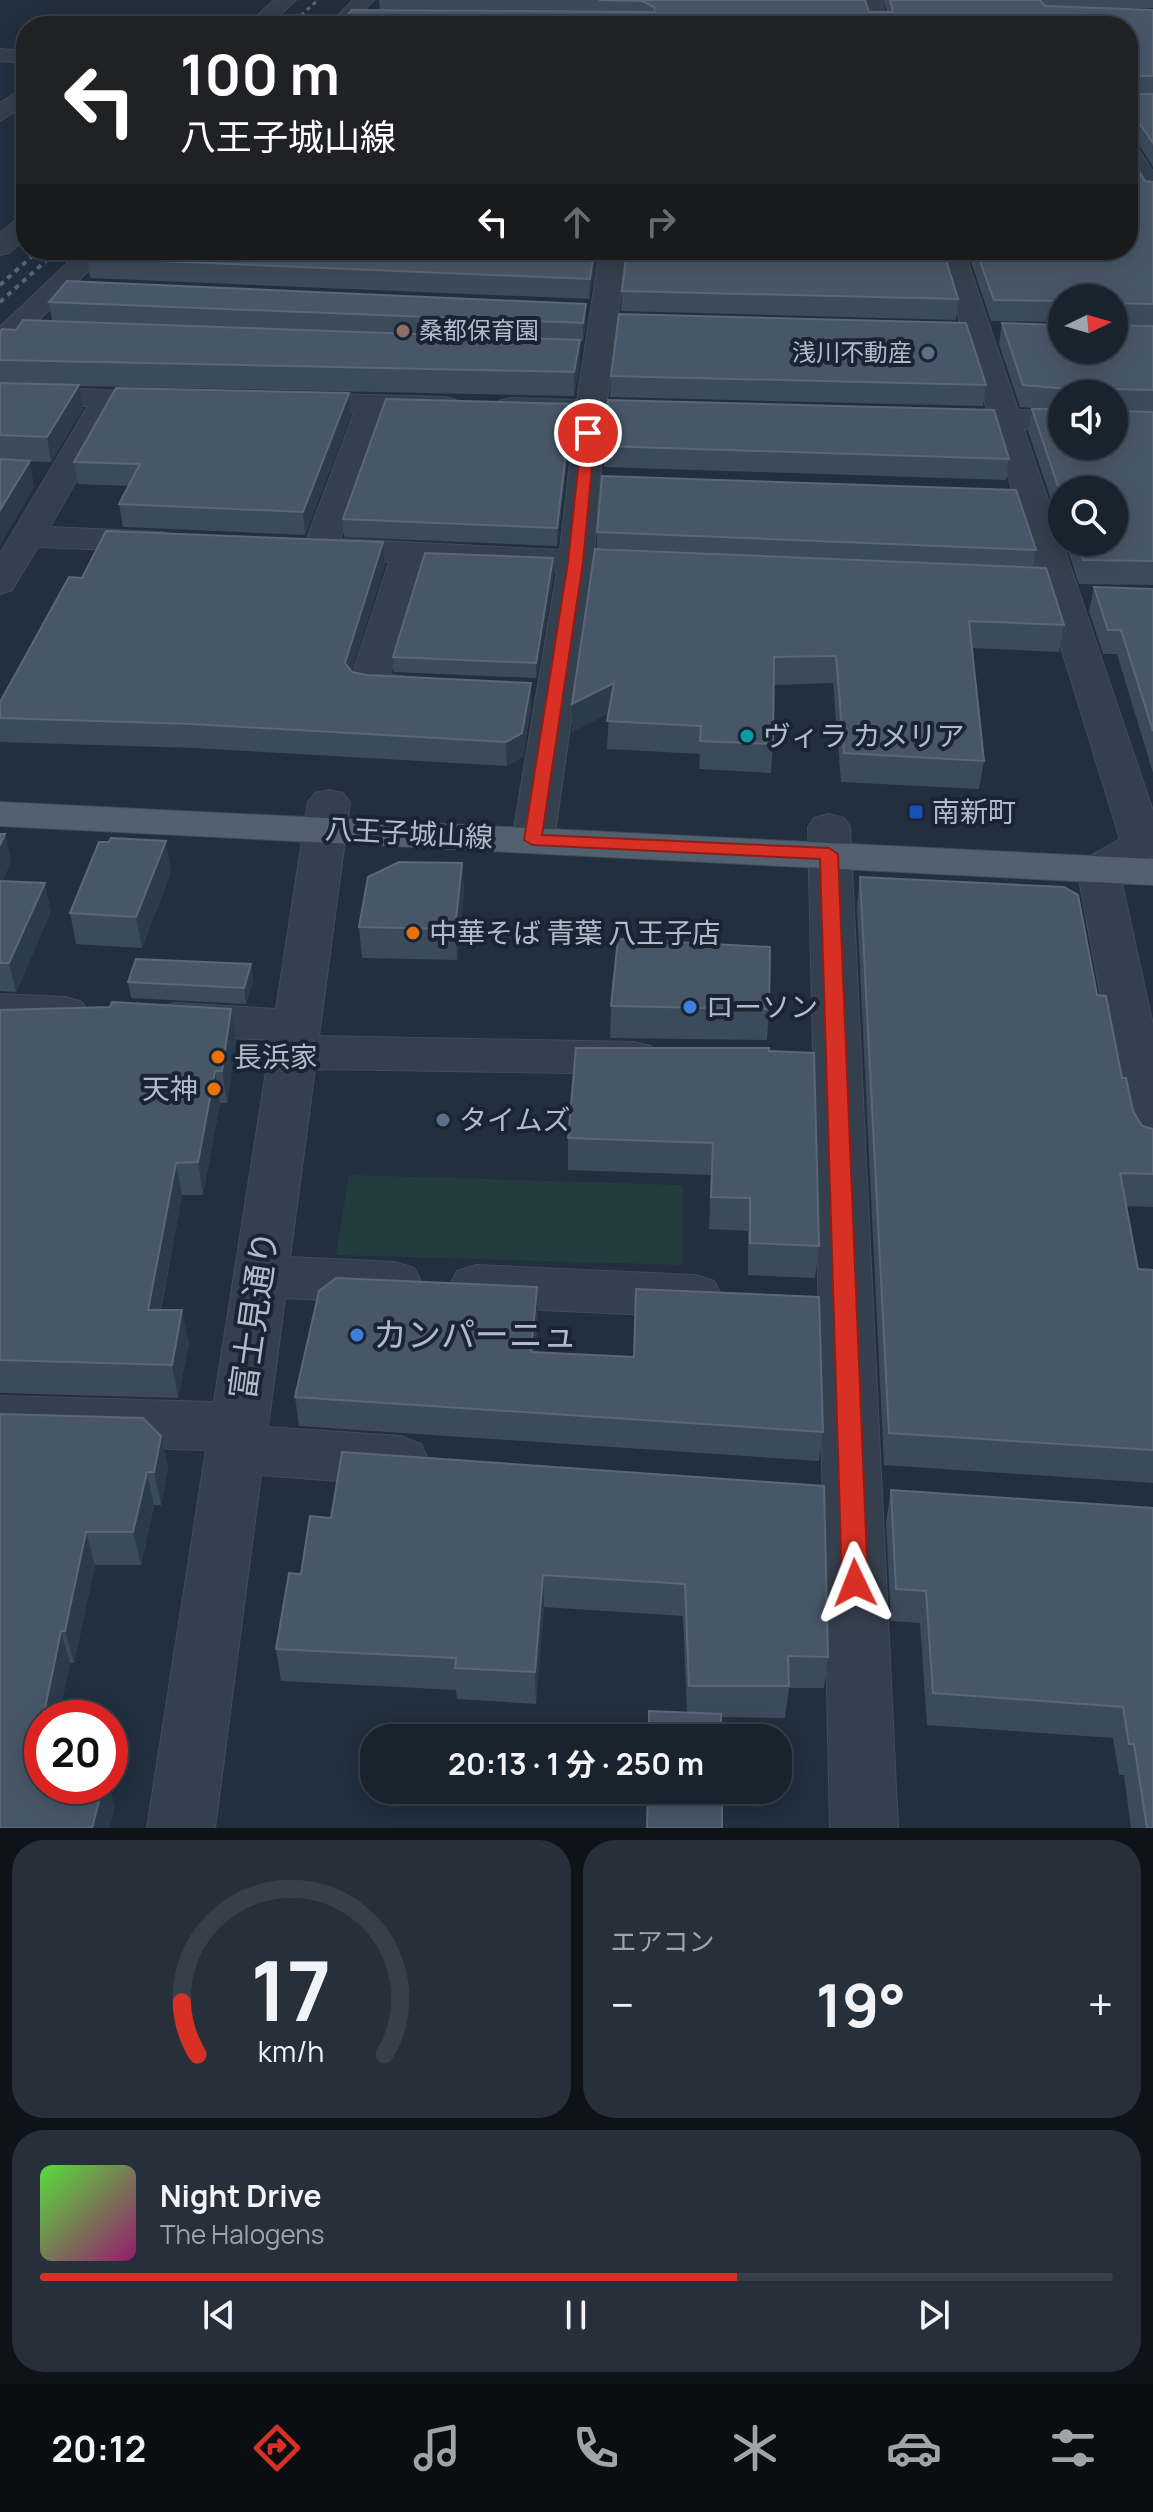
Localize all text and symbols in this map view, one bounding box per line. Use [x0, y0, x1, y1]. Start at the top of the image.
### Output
text: 100 m [180, 35, 340, 112]
icon: left [48, 48, 152, 152]
text: 八王子城山線 [180, 112, 396, 161]
icon: left [471, 200, 515, 244]
icon: ahead [555, 200, 599, 244]
icon: right [639, 200, 683, 244]
north arrow [1048, 284, 1128, 364]
map controls [1048, 284, 1128, 556]
place label: 桑都保育園 [419, 313, 539, 346]
marker: 桑都保育園 [394, 322, 412, 340]
place label: 浅川不動産 [792, 335, 912, 368]
marker: 浅川不動産 [919, 344, 937, 362]
button: sound [1048, 380, 1128, 460]
pin [554, 399, 622, 467]
icon: arrive [566, 411, 610, 455]
button: search [1048, 476, 1128, 556]
place label: ヴィラ カメリア [763, 716, 965, 754]
marker: ヴィラ カメリア [738, 727, 756, 745]
place label: 南新町 [932, 792, 1016, 830]
marker: 南新町 [907, 803, 925, 821]
street label: 八王子城山線 [324, 809, 494, 855]
place label: 中華そば 青葉 八王子店 [429, 913, 720, 951]
marker: 中華そば 青葉 八王子店 [404, 924, 422, 942]
place label: ローソン [706, 987, 818, 1025]
marker: ローソン [681, 998, 699, 1016]
place label: 長浜家 [234, 1037, 318, 1075]
marker: 長浜家 [209, 1048, 227, 1066]
place label: 天神 [142, 1069, 198, 1107]
marker: 天神 [205, 1080, 223, 1098]
place label: タイムズ [459, 1100, 570, 1138]
marker: タイムズ [434, 1111, 452, 1129]
street label: 富士見通り [218, 1227, 288, 1402]
place label: カンパーニュ [373, 1311, 577, 1357]
marker: カンパーニュ [348, 1326, 366, 1344]
position arrow [813, 1541, 897, 1625]
speed limit sign: 20 [24, 1700, 128, 1804]
text: 20:13 · 1 分 · 250 m [448, 1743, 704, 1784]
text: エアコン [611, 1923, 715, 1959]
text: 17 [251, 1932, 332, 2046]
text: 19° [816, 1963, 906, 2045]
text: − [611, 1974, 634, 2034]
text: + [1088, 1974, 1113, 2034]
text: km/h [258, 2032, 324, 2071]
text: Night Drive [160, 2175, 322, 2216]
text: The Halogens [160, 2216, 324, 2252]
icon: previous [197, 2293, 241, 2337]
icon: pause [554, 2293, 598, 2337]
icon: next [912, 2293, 956, 2337]
icon: directions [249, 2420, 305, 2476]
icon: music [409, 2420, 465, 2476]
icon: phone [568, 2420, 624, 2476]
icon: climate [727, 2420, 783, 2476]
icon: car [886, 2420, 942, 2476]
icon: filters [1045, 2420, 1101, 2476]
text: 20:12 [52, 2424, 146, 2473]

